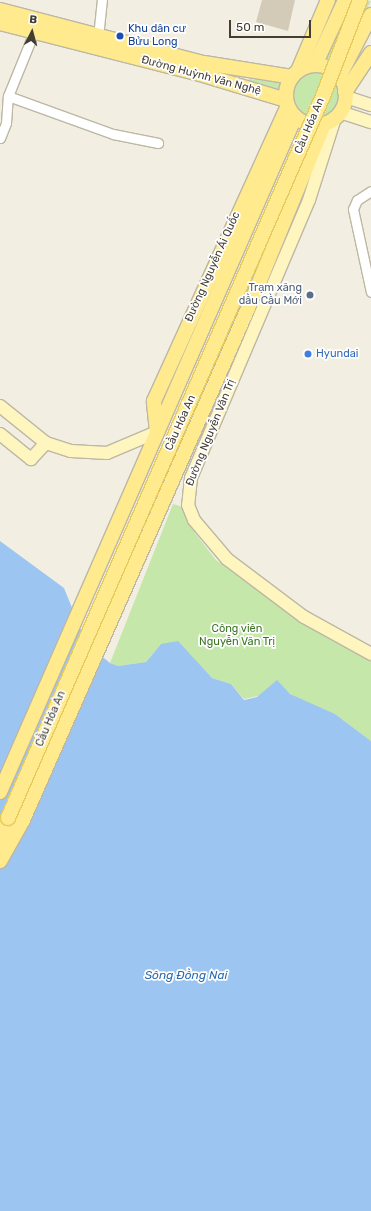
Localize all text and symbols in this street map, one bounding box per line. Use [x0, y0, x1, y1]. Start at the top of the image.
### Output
north arrow [12, 12, 52, 52]
scale bar [231, 12, 313, 38]
text: B [29, 13, 38, 26]
text: 50 m [236, 20, 264, 34]
place label: Khu dân cư Bửu Long [128, 23, 186, 49]
marker: Khu dân cư Bửu Long [115, 31, 125, 41]
street label: Đường Huỳnh Văn Nghệ [139, 54, 263, 98]
street label: Cầu Hóa An [292, 96, 328, 156]
street label: Đường Nguyễn Ái Quốc [183, 210, 243, 324]
place label: Trạm xăng dầu Cầu Mới [239, 282, 302, 308]
marker: Trạm xăng dầu Cầu Mới [305, 290, 315, 300]
place label: Hyundai [316, 347, 358, 361]
marker: Hyundai [303, 349, 313, 359]
street label: Đường Nguyễn Văn Trị [183, 377, 239, 489]
street label: Cầu Hóa An [163, 393, 199, 453]
park label: Công viên Nguyễn Văn Trị [199, 623, 275, 649]
street label: Cầu Hóa An [33, 689, 69, 749]
water label: Sông Đồng Nai [145, 969, 227, 983]

